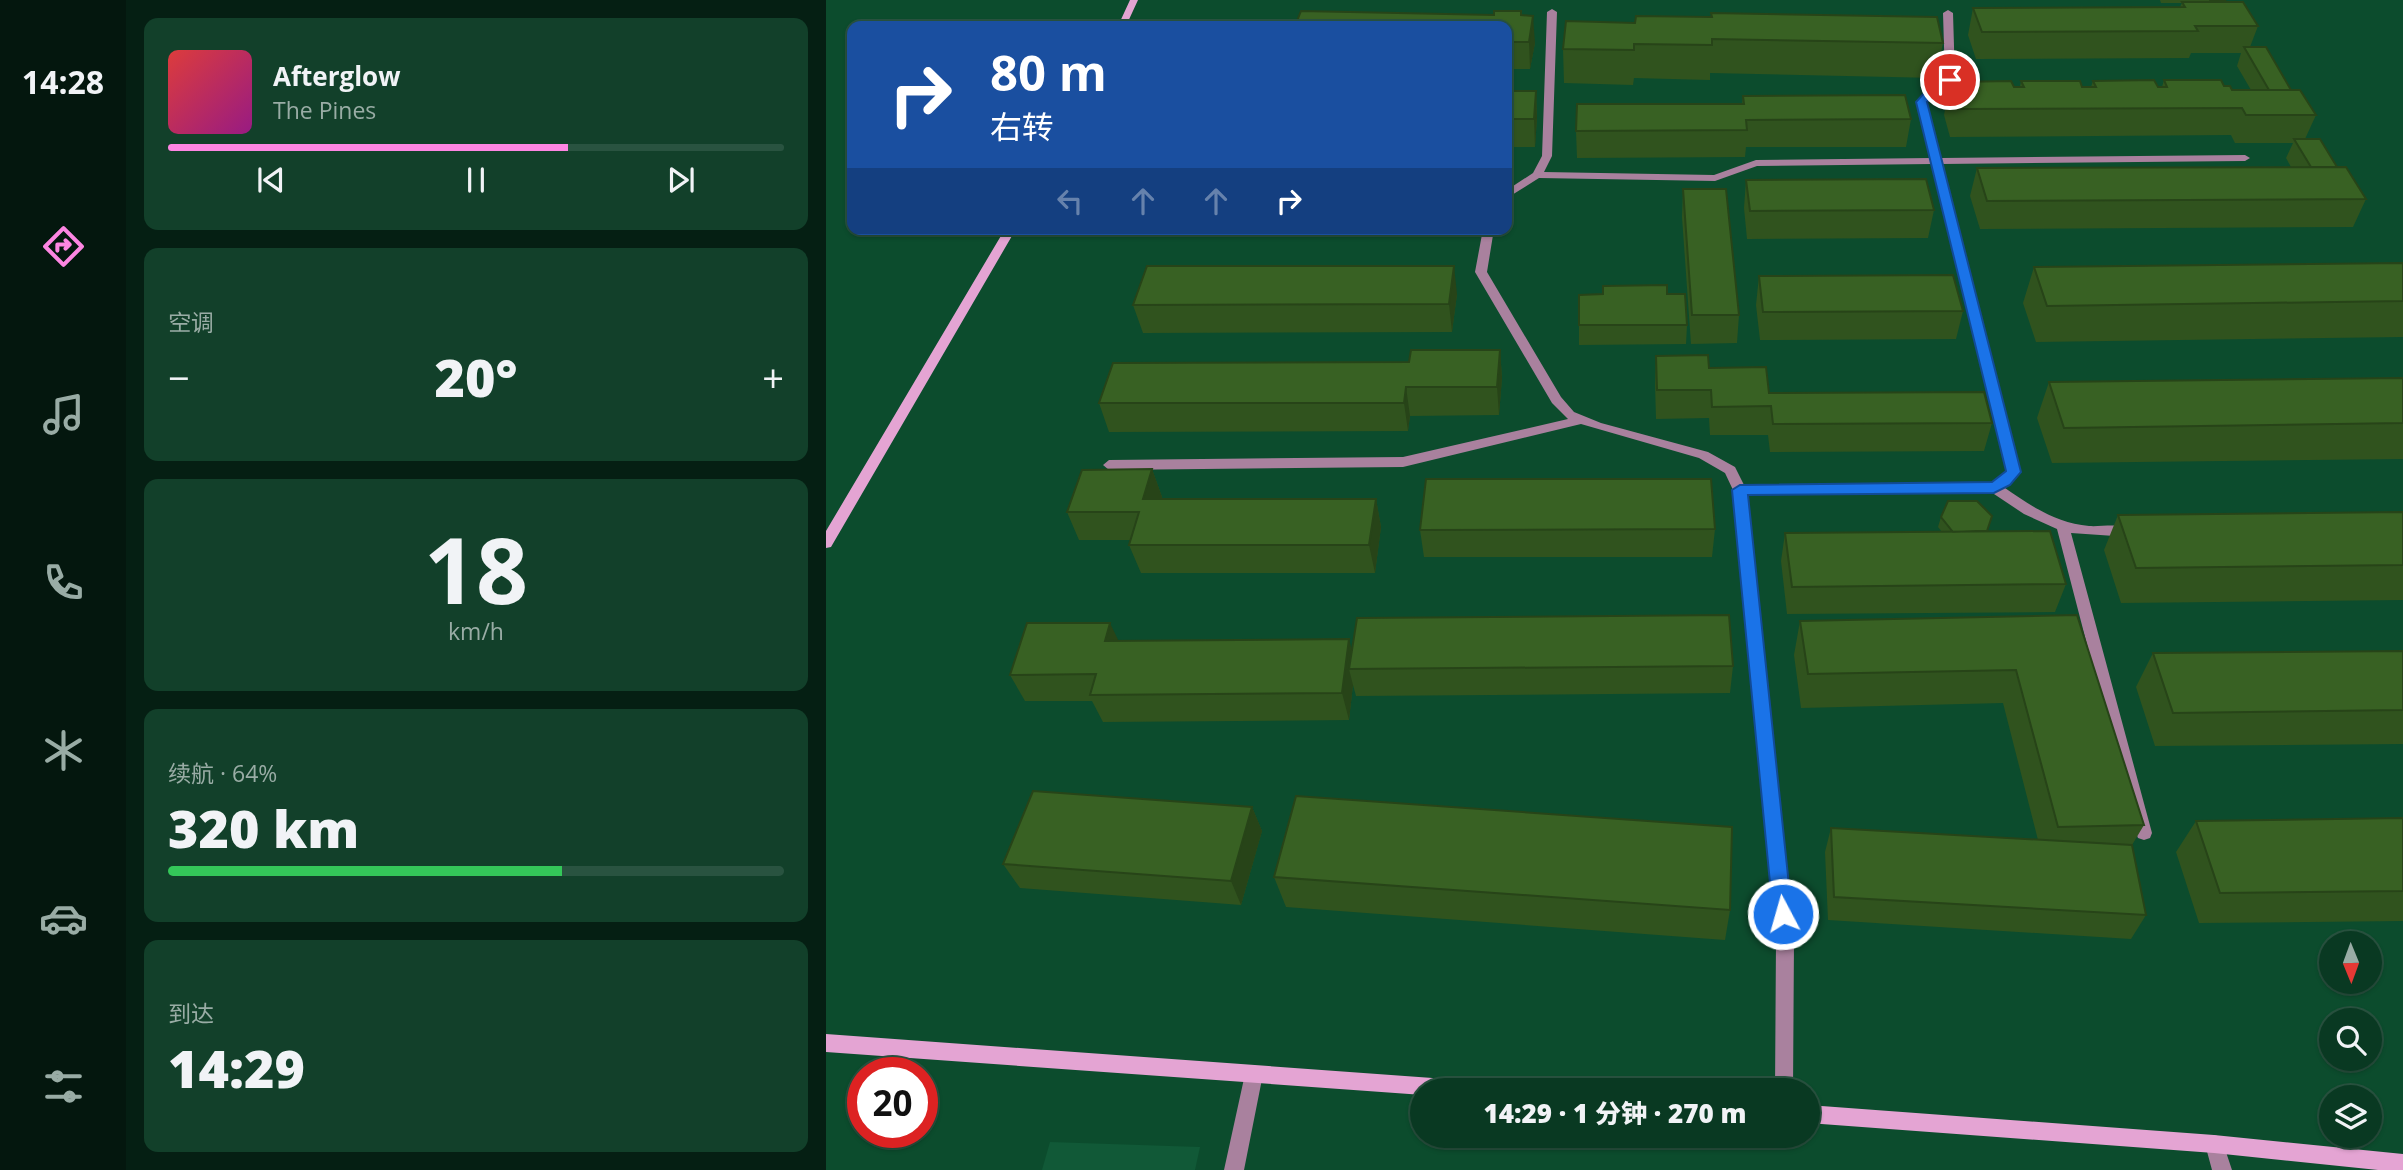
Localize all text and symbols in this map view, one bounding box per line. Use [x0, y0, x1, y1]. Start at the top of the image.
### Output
text: 80 m [990, 39, 1107, 105]
icon: right [875, 49, 966, 140]
pin [1920, 50, 1980, 110]
text: Afterglow [273, 58, 400, 94]
text: 14:28 [22, 60, 104, 103]
icon: arrive [1931, 61, 1969, 99]
text: The Pines [273, 94, 376, 126]
text: 右转 [990, 105, 1054, 148]
icon: previous [252, 161, 290, 199]
icon: pause [457, 161, 495, 199]
icon: next [662, 161, 700, 199]
icon: left [1051, 182, 1089, 220]
icon: ahead [1124, 182, 1162, 220]
icon: ahead [1197, 182, 1235, 220]
icon: right [1270, 182, 1308, 220]
icon: directions [39, 222, 88, 271]
text: 空调 [168, 306, 214, 338]
text: 20° [435, 341, 517, 412]
text: − [168, 351, 190, 403]
text: + [762, 351, 784, 403]
icon: music [39, 390, 88, 439]
text: 18 [424, 507, 528, 631]
icon: phone [39, 558, 88, 607]
text: km/h [448, 615, 504, 647]
icon: climate [39, 726, 88, 775]
text: 续航 · 64% [168, 757, 277, 789]
text: 320 km [168, 792, 359, 863]
position arrow [1746, 877, 1820, 951]
icon: car [39, 894, 88, 943]
north arrow [2319, 931, 2382, 994]
map controls [2319, 931, 2382, 1148]
text: 到达 [168, 997, 214, 1029]
button: search [2319, 1008, 2382, 1071]
text: 14:29 [168, 1032, 305, 1103]
speed limit sign: 20 [847, 1057, 938, 1148]
icon: filters [39, 1062, 88, 1111]
button: layers [2319, 1085, 2382, 1148]
text: 14:29 · 1 分钟 · 270 m [1484, 1095, 1746, 1131]

